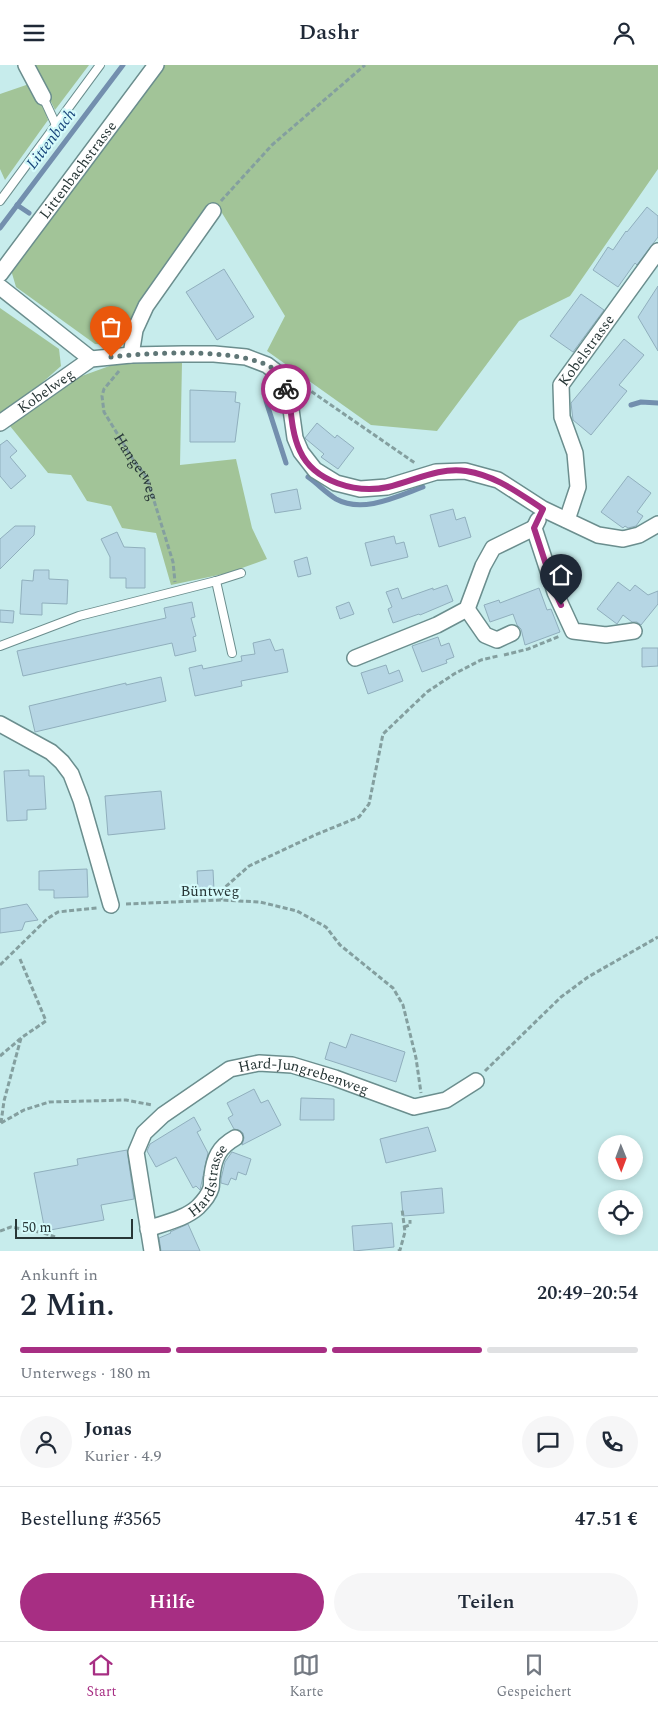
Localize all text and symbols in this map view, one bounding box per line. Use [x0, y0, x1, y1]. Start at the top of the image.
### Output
text: Dashr [299, 16, 359, 49]
icon: menu [20, 19, 48, 47]
icon: person [610, 19, 638, 47]
water label: Littenbach [20, 104, 82, 174]
street label: Littenbachstrasse [33, 116, 122, 224]
pin [90, 306, 132, 357]
street label: Kobelstrasse [552, 310, 620, 391]
icon: bag [97, 313, 125, 341]
street label: Kobelweg [12, 363, 79, 419]
courier [261, 364, 311, 414]
icon: bike [272, 375, 300, 403]
street label: Hangetweg [108, 429, 165, 503]
pin [540, 554, 582, 605]
icon: home [547, 561, 575, 589]
street label: Büntweg [180, 880, 240, 903]
street label: Hard-Jungrebenweg [236, 1051, 372, 1101]
north arrow [598, 1135, 642, 1180]
map controls [598, 1135, 643, 1235]
street label: Hardstrasse [183, 1138, 233, 1223]
button: locate [598, 1190, 643, 1235]
scale bar [15, 1216, 132, 1239]
text: 50 m [22, 1217, 52, 1238]
text: Ankunft in [20, 1263, 98, 1287]
text: 20:49–20:54 [537, 1279, 638, 1308]
text: 2 Min. [20, 1281, 115, 1330]
text: Unterwegs · 180 m [20, 1361, 151, 1385]
text: Jonas [84, 1415, 132, 1444]
button: person [20, 1416, 72, 1468]
button: chat [522, 1416, 574, 1468]
button: phone [586, 1416, 638, 1468]
text: Kurier · 4.9 [84, 1444, 161, 1468]
text: Bestellung #3565 [20, 1505, 161, 1534]
text: 47.51 € [575, 1505, 638, 1534]
button: Hilfe [20, 1573, 324, 1631]
button: Teilen [334, 1573, 638, 1631]
tab: Start [87, 1651, 116, 1702]
tab: Karte [290, 1651, 323, 1702]
tab: Gespeichert [497, 1651, 571, 1702]

